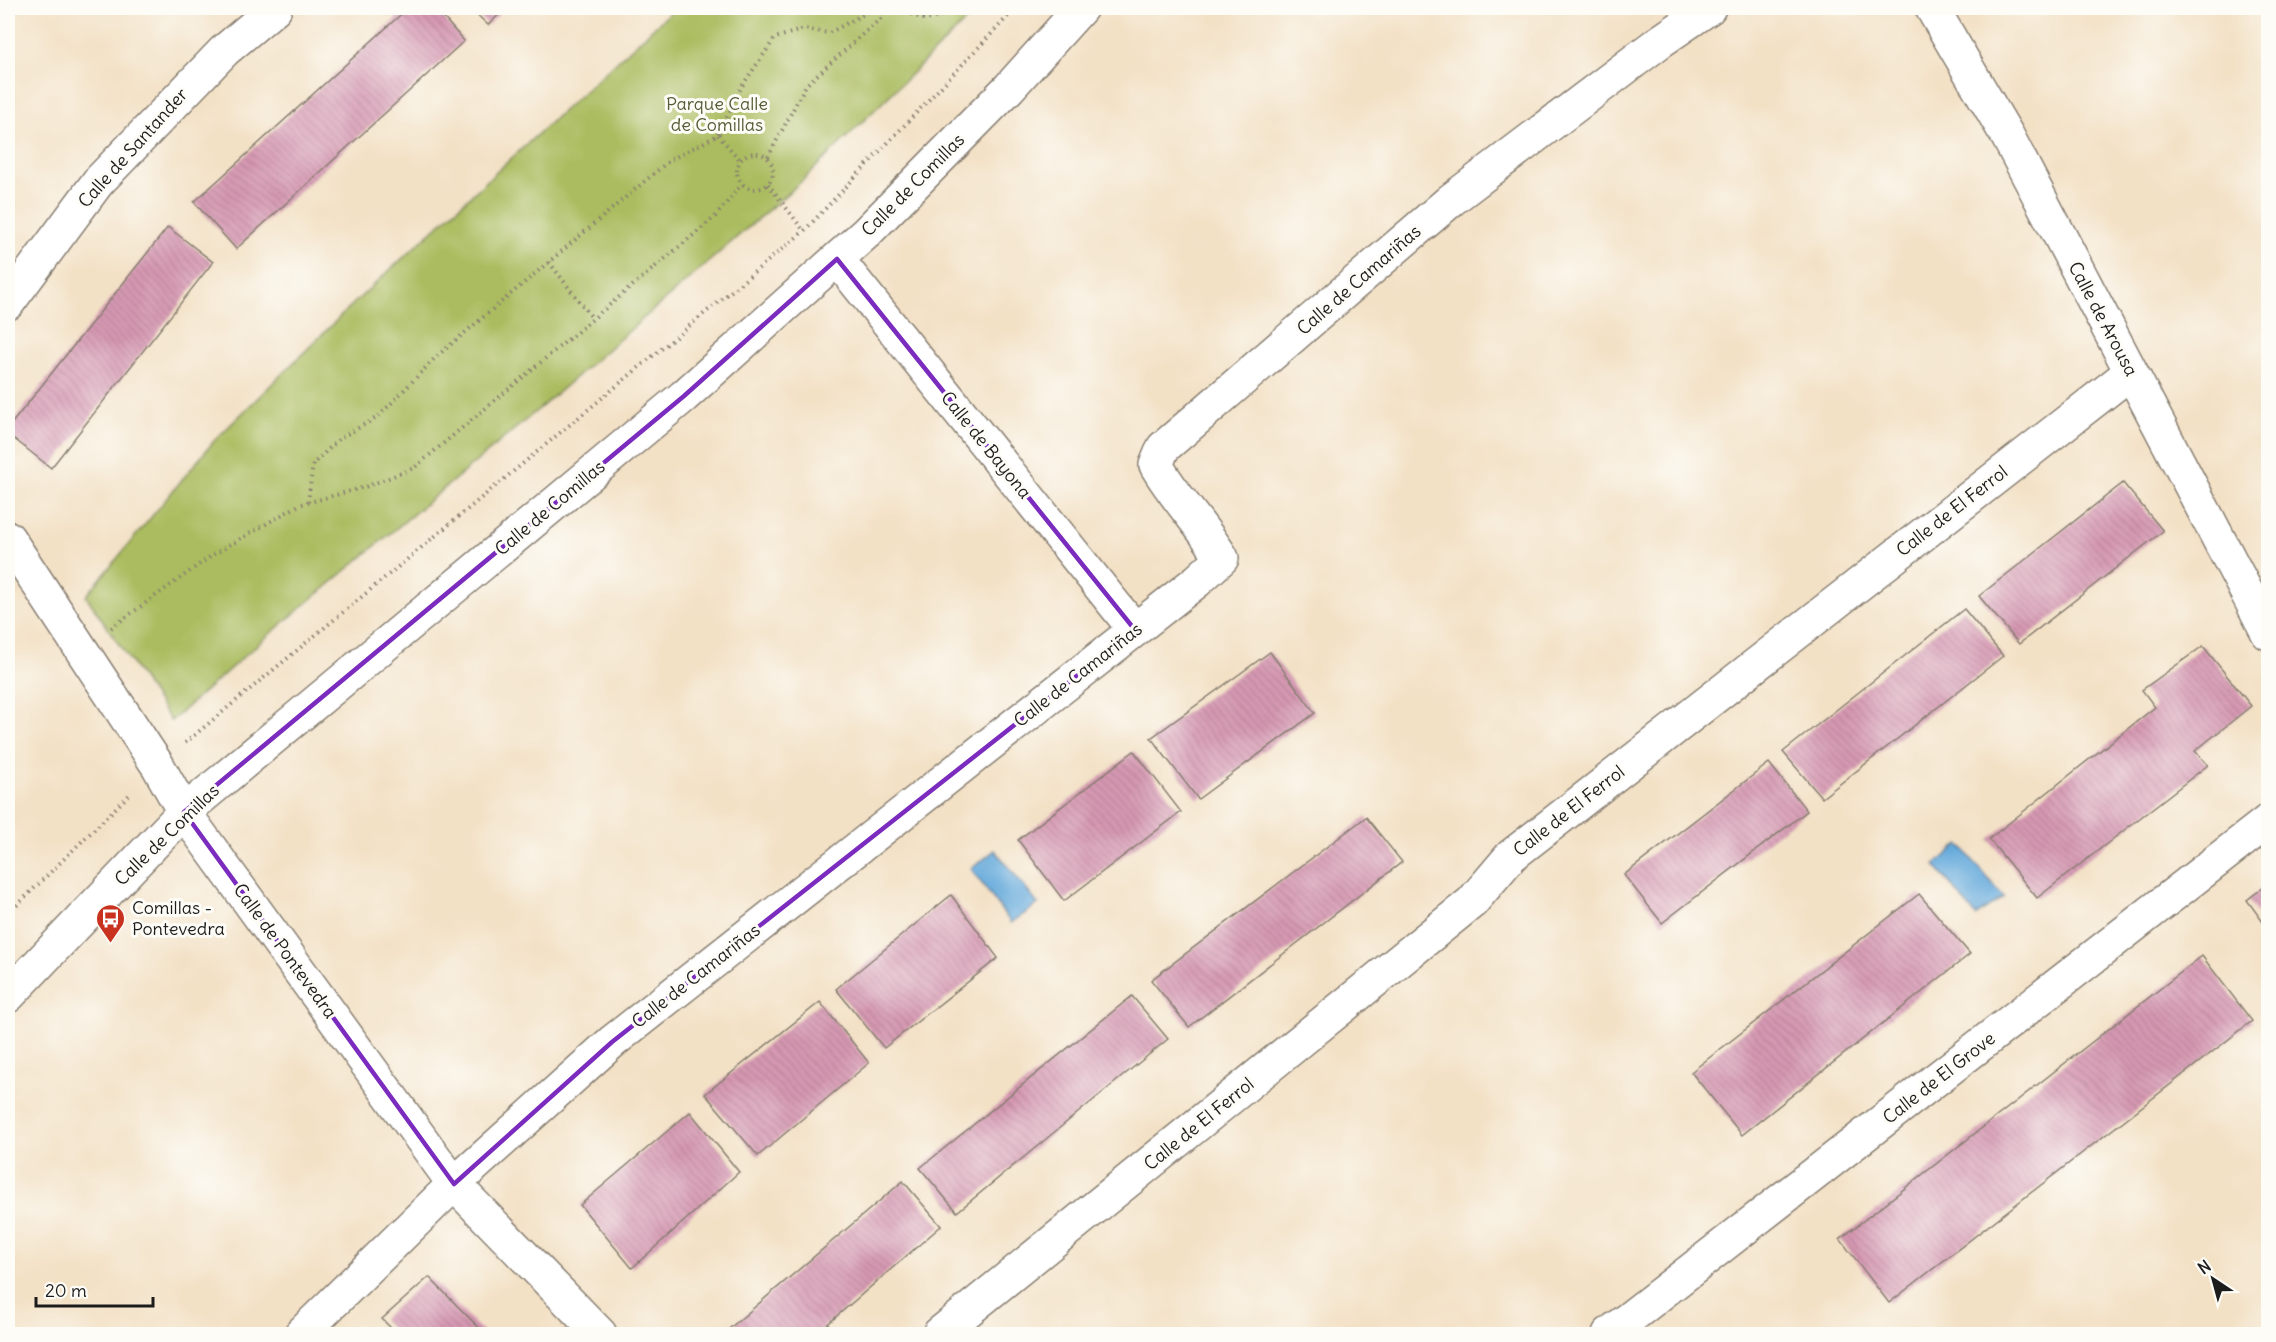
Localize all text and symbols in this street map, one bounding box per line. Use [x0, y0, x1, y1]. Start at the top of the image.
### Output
street label: Calle de Santander [73, 82, 193, 212]
park label: Parque Calle de Comillas [666, 92, 768, 136]
street label: Calle de Comillas [856, 128, 969, 241]
street label: Calle de Camariñas [1292, 219, 1425, 340]
street label: Calle de Arousa [2064, 258, 2143, 380]
street label: Calle de Bayona [936, 386, 1037, 503]
street label: Calle de Comillas [490, 455, 609, 560]
street label: Calle de El Ferrol [1891, 460, 2012, 561]
street label: Calle de Camariñas [1009, 617, 1147, 732]
street label: Calle de El Ferrol [1508, 760, 1629, 861]
street label: Calle de Comillas [110, 779, 224, 890]
street label: Calle de Pontevedra [229, 879, 342, 1023]
place label: Comillas - Pontevedra [132, 896, 225, 940]
bus stop icon: Comillas - Pontevedra [95, 902, 127, 944]
street label: Calle de Camariñas [627, 918, 765, 1033]
street label: Calle de El Grove [1878, 1027, 1999, 1129]
street label: Calle de El Ferrol [1139, 1072, 1258, 1175]
north arrow [2183, 1249, 2243, 1309]
text: N [2194, 1256, 2215, 1278]
scale bar [36, 1270, 153, 1308]
text: 20 m [45, 1279, 87, 1302]

